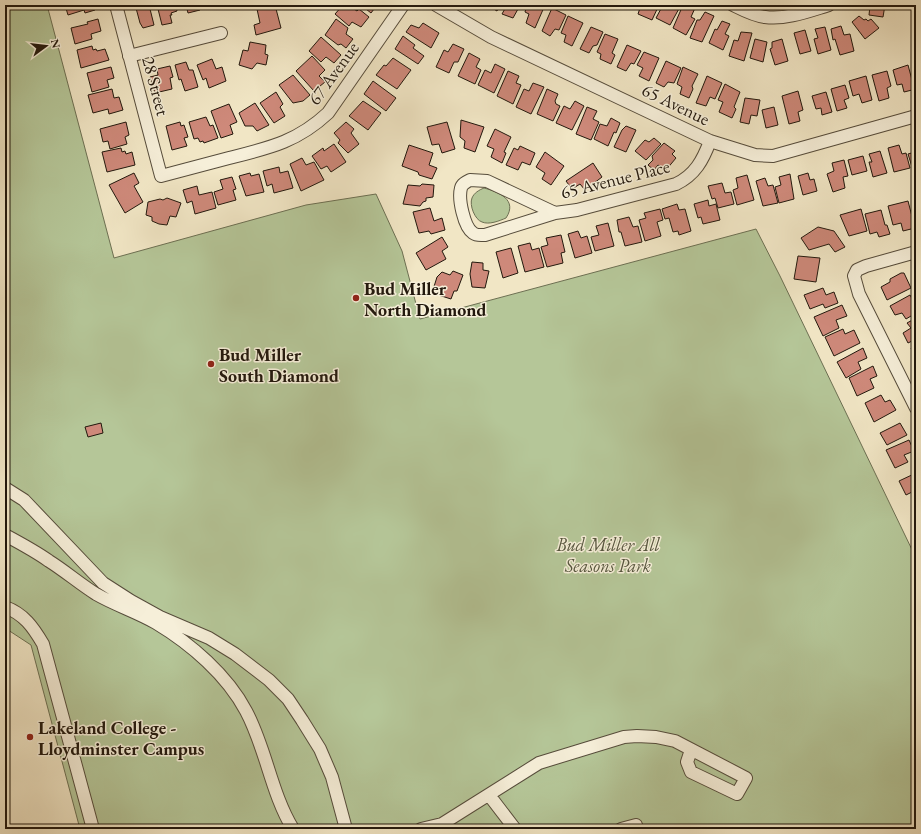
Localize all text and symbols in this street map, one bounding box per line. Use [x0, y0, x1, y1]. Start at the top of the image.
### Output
north arrow [26, 26, 66, 66]
text: N [48, 37, 64, 50]
street label: 67 Avenue [302, 37, 364, 109]
street label: 28 Street [137, 54, 175, 118]
street label: 65 Avenue [638, 78, 714, 130]
street label: 65 Avenue Place [558, 154, 672, 204]
place label: Bud Miller North Diamond [364, 277, 486, 321]
marker: Bud Miller North Diamond [351, 293, 361, 303]
place label: Bud Miller South Diamond [219, 343, 339, 387]
marker: Bud Miller South Diamond [206, 359, 216, 369]
park label: Bud Miller All Seasons Park [555, 533, 660, 577]
place label: Lakeland College - Lloydminster Campus [38, 716, 204, 760]
marker: Lakeland College - Lloydminster Campus [25, 732, 35, 742]

